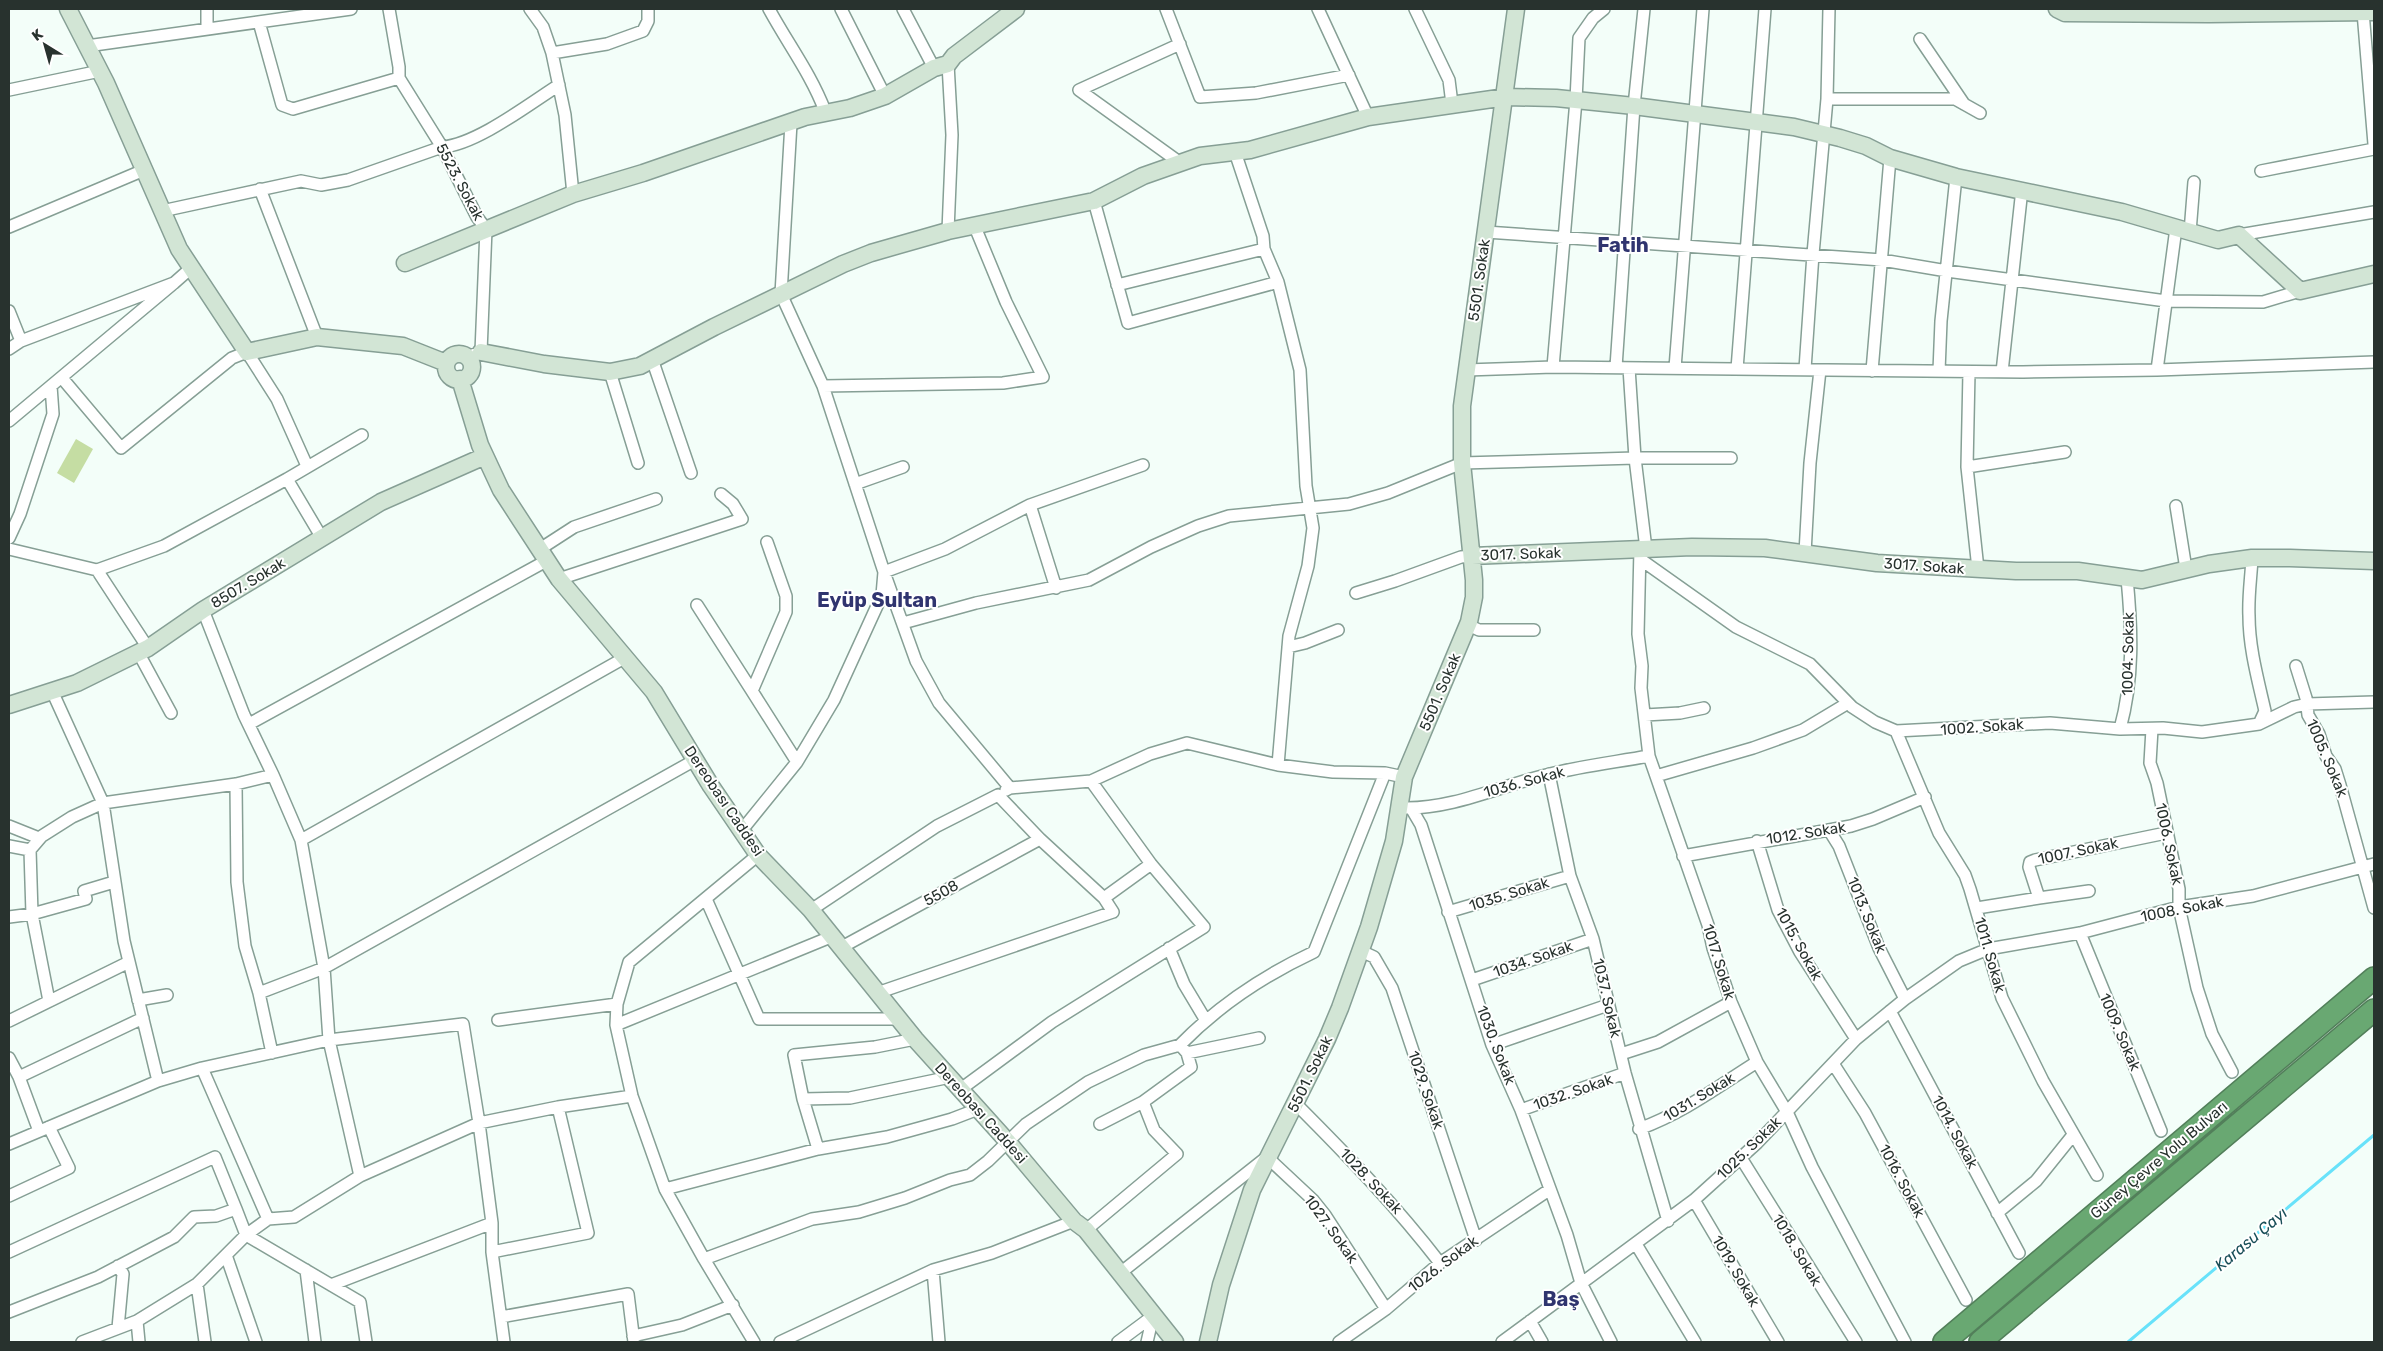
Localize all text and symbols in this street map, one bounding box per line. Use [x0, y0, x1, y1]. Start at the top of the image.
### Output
north arrow [20, 20, 70, 70]
text: K [29, 25, 47, 45]
street label: 5523. Sokak [432, 140, 488, 224]
district label: Fatih [1597, 233, 1649, 257]
street label: 5501. Sokak [1464, 238, 1494, 322]
street label: 3017. Sokak [1480, 544, 1562, 564]
street label: 8507. Sokak [207, 554, 289, 612]
street label: 3017. Sokak [1883, 554, 1965, 578]
district label: Eyüp Sultan [817, 588, 937, 612]
street label: 1004. Sokak [2118, 612, 2138, 696]
street label: 5501. Sokak [1416, 650, 1465, 734]
street label: 1002. Sokak [1940, 715, 2024, 739]
street label: 1005. Sokak [2302, 716, 2352, 800]
street label: Dereobası Caddesi [680, 742, 768, 860]
street label: 1036. Sokak [1482, 762, 1567, 801]
street label: 1006. Sokak [2152, 801, 2187, 887]
street label: 1012. Sokak [1765, 818, 1847, 848]
street label: 1007. Sokak [2036, 834, 2120, 868]
street label: 1035. Sokak [1467, 873, 1551, 915]
street label: 1013. Sokak [1844, 874, 1890, 956]
street label: 5508 [921, 876, 961, 910]
street label: 1008. Sokak [2139, 892, 2225, 926]
street label: 1015. Sokak [1772, 905, 1826, 984]
street label: 1011. Sokak [1971, 915, 2009, 995]
street label: 1017. Sokak [1699, 922, 1739, 1002]
street label: 1034. Sokak [1491, 937, 1575, 981]
street label: 1037. Sokak [1589, 957, 1625, 1040]
street label: 1009. Sokak [2096, 991, 2144, 1074]
street label: 1030. Sokak [1473, 1003, 1519, 1087]
street label: 5501. Sokak [1284, 1033, 1336, 1115]
street label: 1029. Sokak [1404, 1048, 1448, 1132]
street label: Dereobası Caddesi [931, 1059, 1031, 1167]
street label: 1031. Sokak [1660, 1069, 1738, 1125]
street label: 1032. Sokak [1531, 1070, 1615, 1114]
street label: 1014. Sokak [1928, 1092, 1982, 1172]
street label: Güney Çevre Yolu Bulvarı [2087, 1097, 2231, 1223]
street label: 1025. Sokak [1713, 1113, 1785, 1183]
street label: 1016. Sokak [1875, 1141, 1929, 1221]
street label: 1028. Sokak [1336, 1144, 1406, 1218]
street label: 1027. Sokak [1300, 1191, 1362, 1267]
water label: Karasu Çayı [2211, 1203, 2291, 1275]
street label: 1018. Sokak [1768, 1211, 1826, 1289]
street label: 1026. Sokak [1405, 1232, 1482, 1296]
street label: 1019. Sokak [1708, 1232, 1764, 1310]
district label: Baş [1543, 1287, 1579, 1311]

